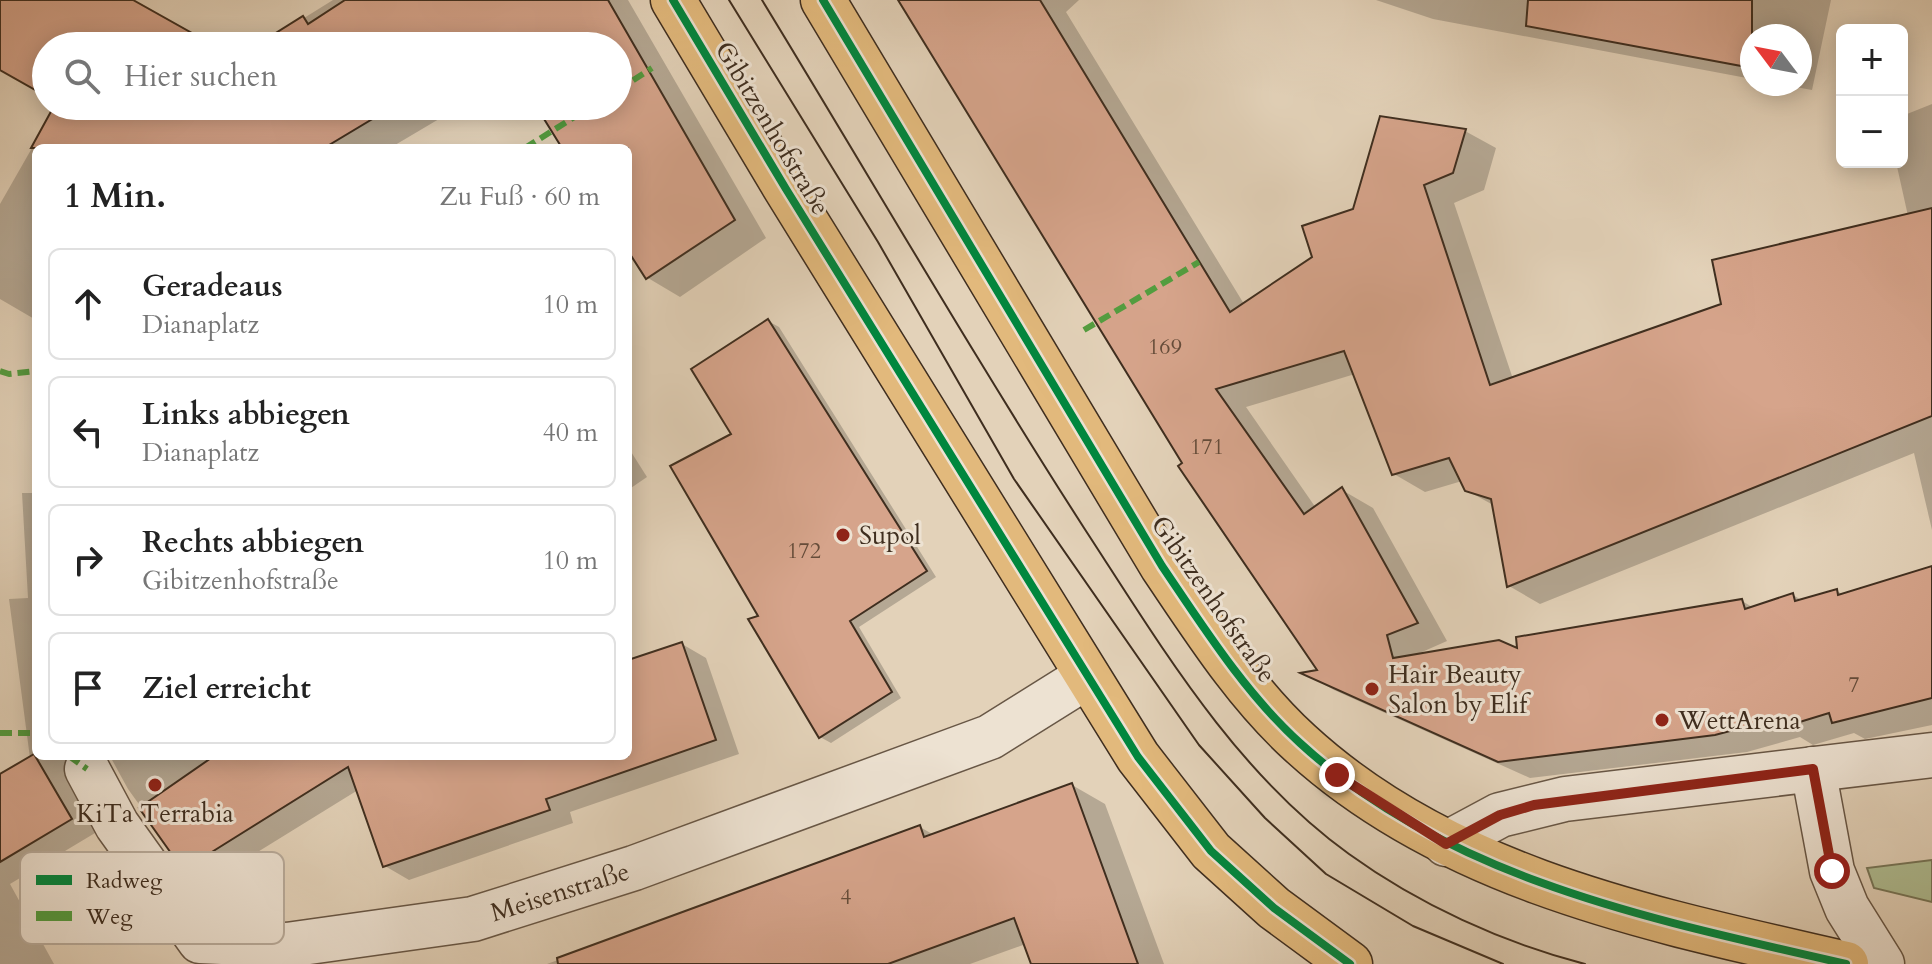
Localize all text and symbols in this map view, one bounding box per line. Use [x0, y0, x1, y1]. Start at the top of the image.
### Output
north arrow [1740, 24, 1812, 96]
map controls [1836, 24, 1908, 168]
button: + [1836, 24, 1908, 96]
search box [32, 32, 632, 120]
street label: Gibitzenhofstraße [707, 35, 838, 222]
icon: search [60, 54, 104, 98]
text: Hier suchen [124, 56, 277, 97]
button: − [1836, 96, 1908, 168]
text: 1 Min. [64, 173, 166, 219]
text: Zu Fuß · 60 m [439, 179, 600, 214]
text: Geradeaus [142, 266, 283, 307]
icon: ahead [66, 282, 110, 326]
text: 10 m [542, 287, 598, 322]
text: Dianaplatz [142, 307, 259, 342]
house number: 169 [1148, 332, 1182, 362]
text: Links abbiegen [142, 394, 350, 435]
icon: left [66, 410, 110, 454]
text: 40 m [542, 415, 598, 450]
house number: 171 [1190, 432, 1224, 462]
text: Dianaplatz [142, 435, 259, 470]
street label: Gibitzenhofstraße [1143, 509, 1284, 690]
place label: Supol [859, 518, 921, 553]
text: Rechts abbiegen [142, 522, 364, 563]
marker: Supol [834, 526, 852, 544]
house number: 172 [787, 536, 821, 566]
icon: right [66, 538, 110, 582]
text: 10 m [542, 543, 598, 578]
text: Gibitzenhofstraße [142, 563, 339, 598]
place label: Hair Beauty Salon by Elif [1388, 657, 1531, 722]
icon: arrive [66, 666, 110, 710]
text: Ziel erreicht [142, 668, 311, 709]
house number: 7 [1848, 670, 1860, 700]
marker: Hair Beauty Salon by Elif [1363, 680, 1381, 698]
place label: WettArena [1677, 703, 1801, 738]
marker: WettArena [1653, 711, 1671, 729]
route end [1319, 757, 1355, 793]
marker: KiTa Terrabia [146, 776, 164, 794]
place label: KiTa Terrabia [76, 796, 234, 831]
legend [20, 852, 284, 944]
route start [1814, 853, 1850, 889]
street label: Meisenstraße [486, 854, 634, 930]
text: Radweg [86, 866, 163, 896]
house number: 4 [840, 882, 852, 912]
text: Weg [85, 902, 133, 932]

